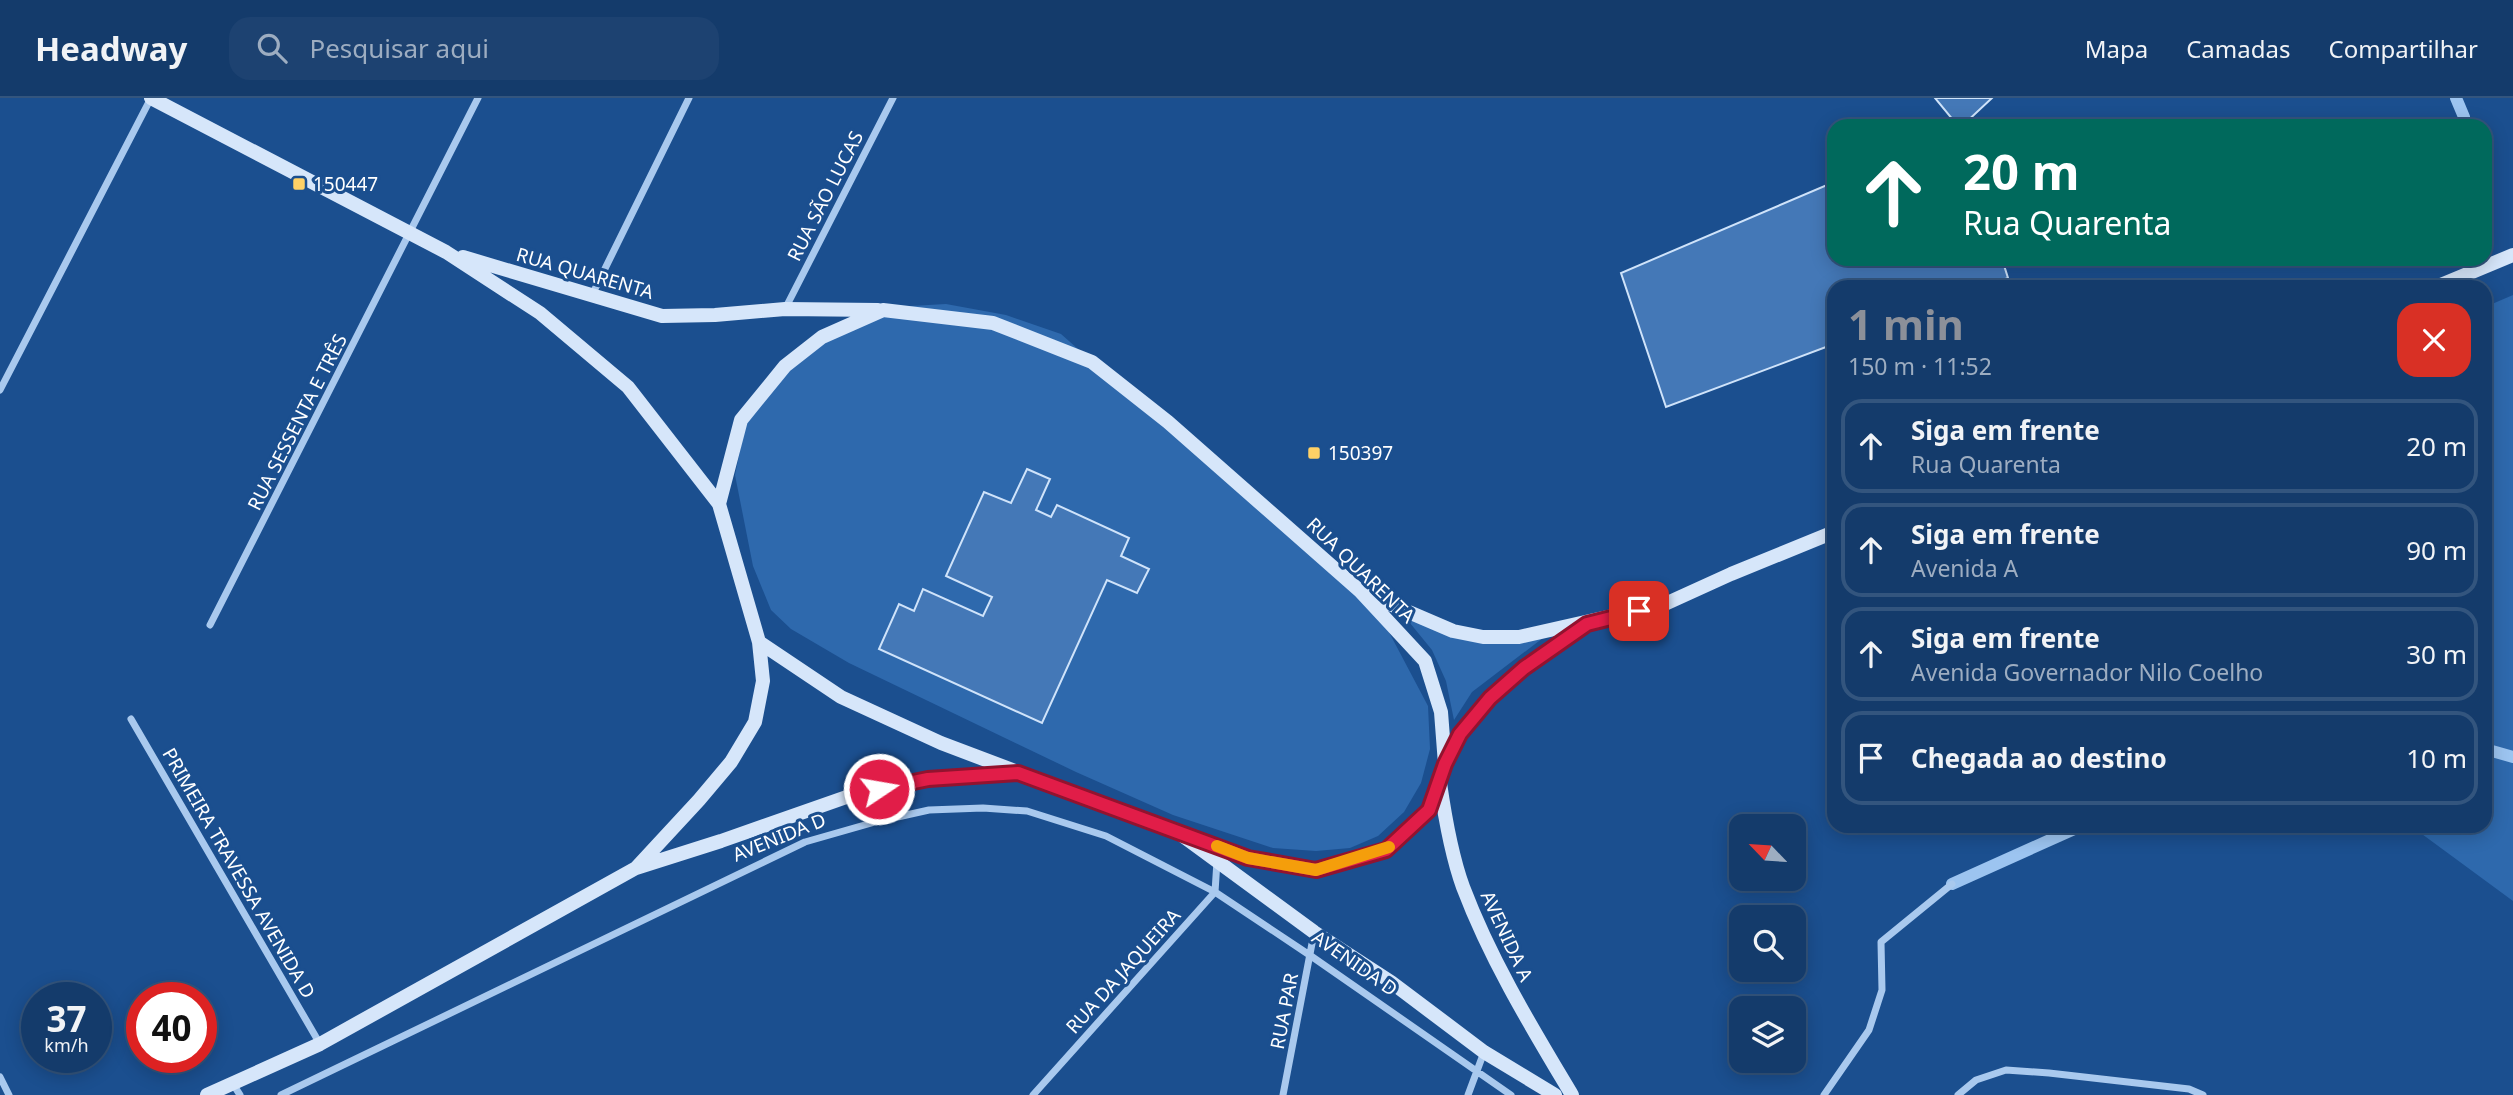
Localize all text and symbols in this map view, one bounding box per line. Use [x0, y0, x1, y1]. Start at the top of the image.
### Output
search box [229, 17, 719, 80]
text: Headway [35, 26, 187, 71]
icon: search [253, 29, 291, 67]
text: Pesquisar aqui [309, 30, 489, 66]
text: Mapa [2085, 32, 2148, 65]
text: Camadas [2186, 32, 2290, 65]
text: Compartilhar [2328, 32, 2478, 65]
street label: RUA SÃO LUCAS [781, 126, 869, 266]
text: 20 m [1963, 138, 2080, 204]
icon: ahead [1848, 147, 1939, 238]
place label: 150447 [313, 171, 378, 197]
marker: 150447 [291, 176, 307, 192]
text: Rua Quarenta [1963, 201, 2172, 244]
street label: RUA QUARENTA [513, 241, 657, 305]
text: 1 min [1848, 295, 1964, 352]
button: close [2397, 303, 2471, 377]
street label: RUA SESSENTA E TRÊS [241, 329, 353, 515]
text: 150 m · 11:52 [1848, 350, 1992, 382]
text: Siga em frente [1911, 412, 2100, 448]
icon: ahead [1852, 427, 1890, 465]
text: 20 m [2406, 428, 2467, 464]
place label: 150397 [1328, 440, 1393, 466]
marker: 150397 [1306, 445, 1322, 461]
text: Rua Quarenta [1911, 448, 2061, 480]
street label: RUA QUARENTA [1301, 512, 1422, 629]
text: Siga em frente [1911, 516, 2100, 552]
icon: ahead [1852, 531, 1890, 569]
text: 90 m [2406, 532, 2467, 568]
text: Avenida A [1911, 552, 2018, 584]
pin [1609, 581, 1669, 641]
icon: arrive [1620, 592, 1658, 630]
text: Siga em frente [1911, 620, 2100, 656]
icon: ahead [1852, 635, 1890, 673]
text: 30 m [2406, 636, 2467, 672]
text: Avenida Governador Nilo Coelho [1911, 656, 2263, 688]
icon: arrive [1852, 739, 1890, 777]
text: Chegada ao destino [1911, 740, 2167, 776]
text: 10 m [2406, 740, 2467, 776]
street label: PRIMEIRA TRAVESSA AVENIDA D [156, 743, 322, 1003]
position arrow [842, 752, 916, 826]
street label: AVENIDA D [728, 806, 830, 868]
north arrow [1729, 814, 1806, 891]
map controls [1729, 814, 1806, 1073]
street label: AVENIDA A [1475, 887, 1540, 986]
street label: RUA DA JAQUEIRA [1060, 902, 1187, 1039]
button: search [1729, 905, 1806, 982]
street label: AVENIDA D [1307, 924, 1403, 1002]
street label: RUA PAR [1264, 971, 1304, 1051]
speed limit sign: 40 [126, 982, 217, 1073]
text: 37 [46, 995, 87, 1042]
button: layers [1729, 996, 1806, 1073]
text: km/h [44, 1033, 89, 1057]

